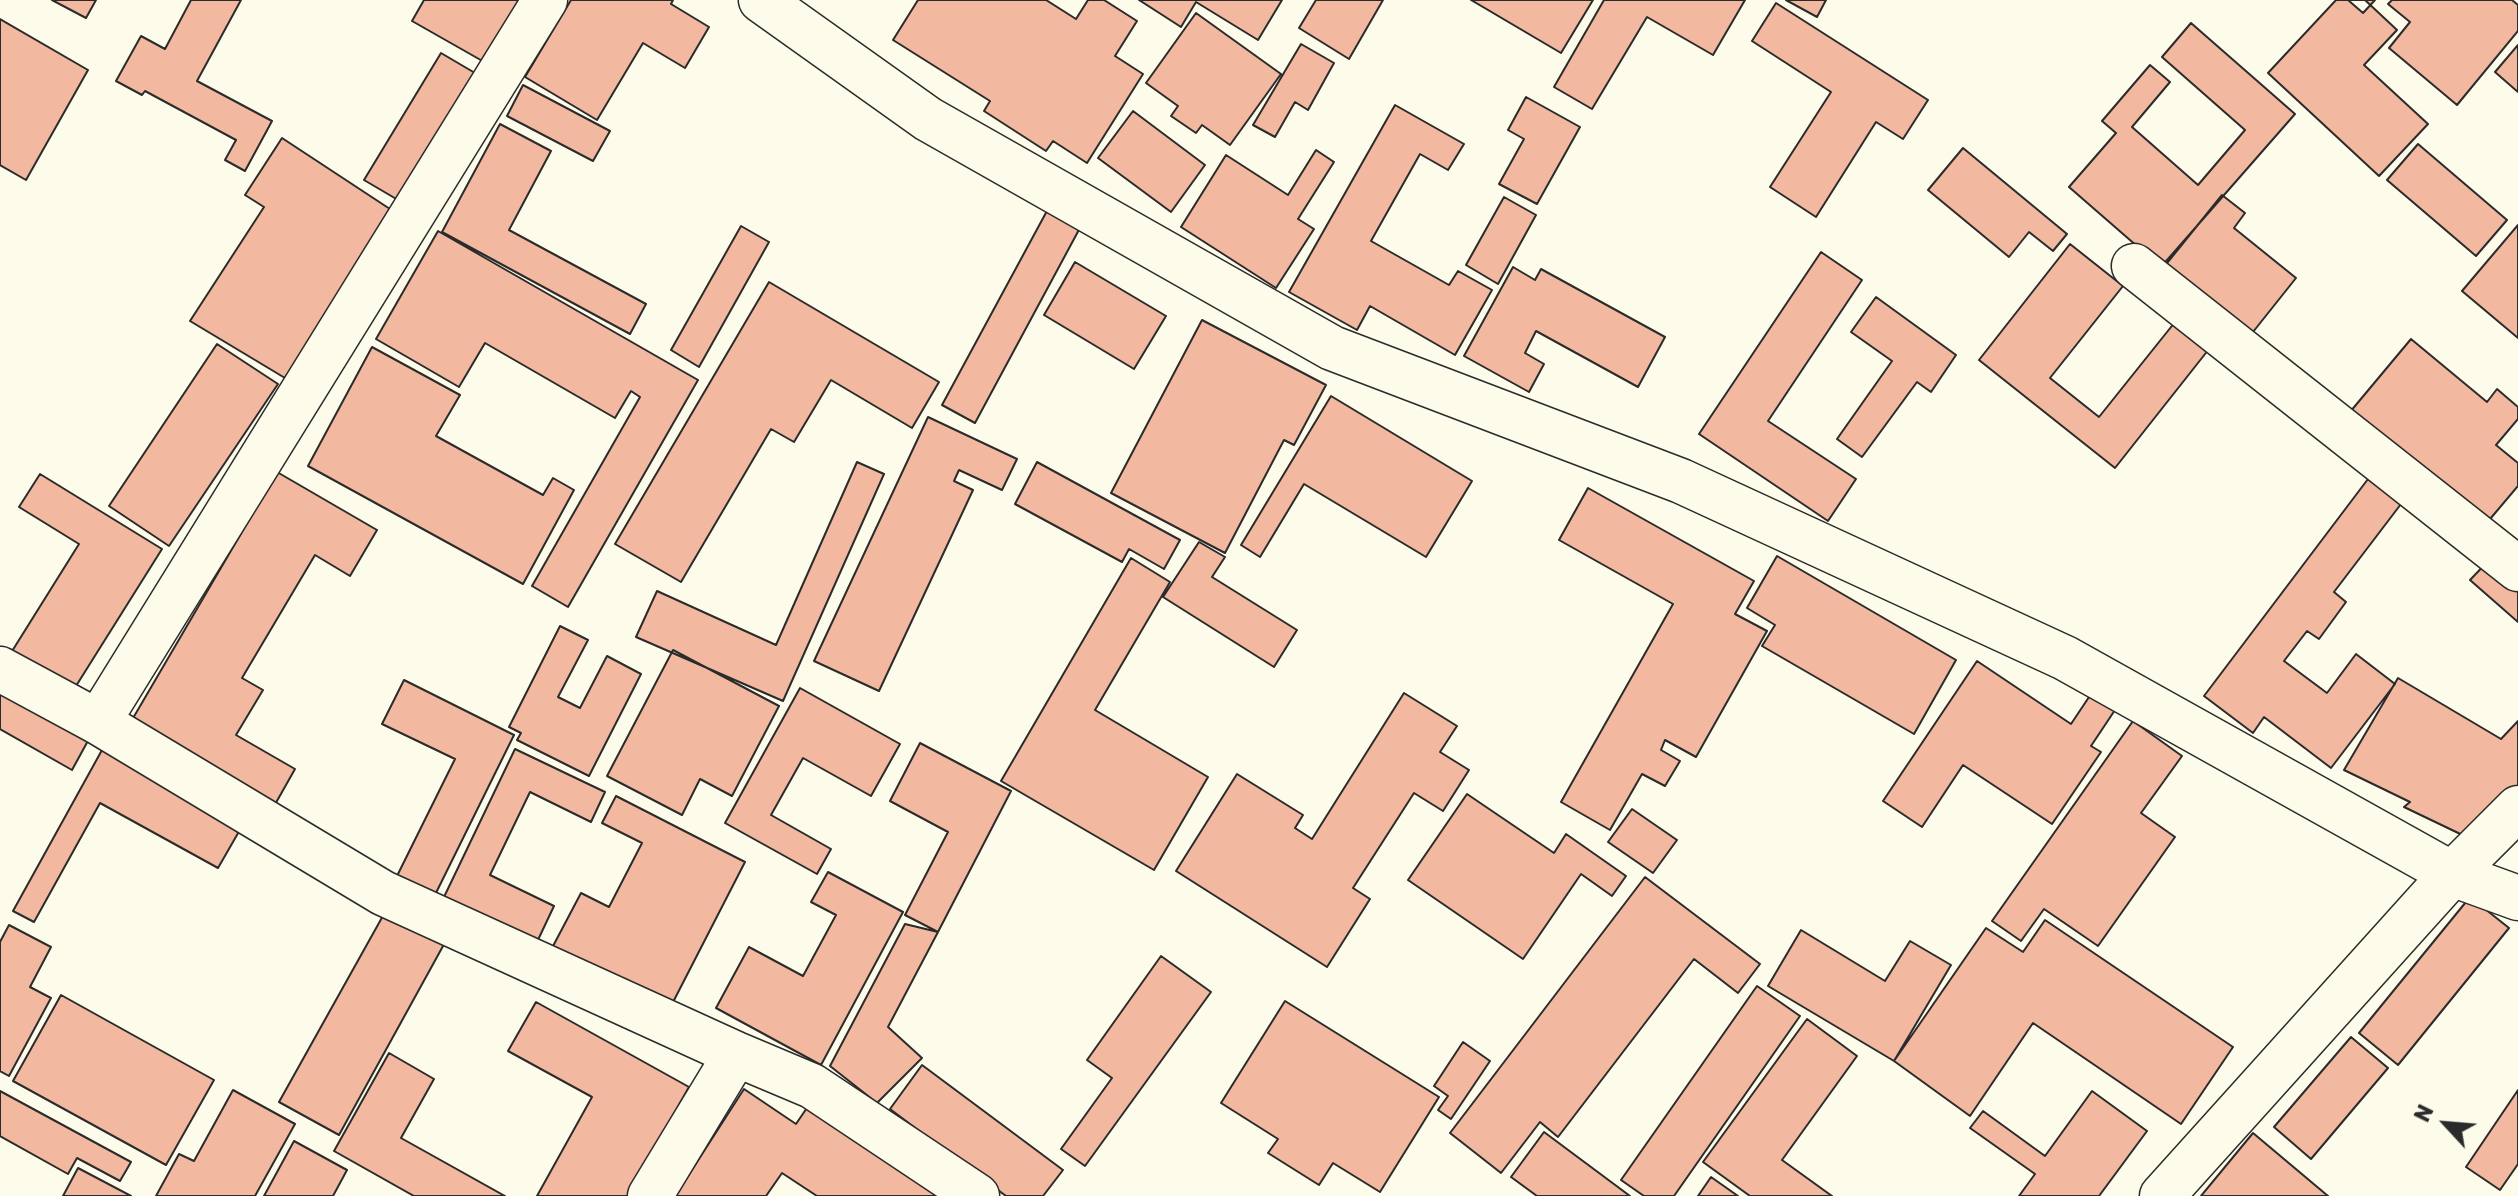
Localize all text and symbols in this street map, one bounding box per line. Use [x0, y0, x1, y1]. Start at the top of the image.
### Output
north arrow [2406, 1084, 2486, 1164]
text: N [2408, 1100, 2440, 1126]

